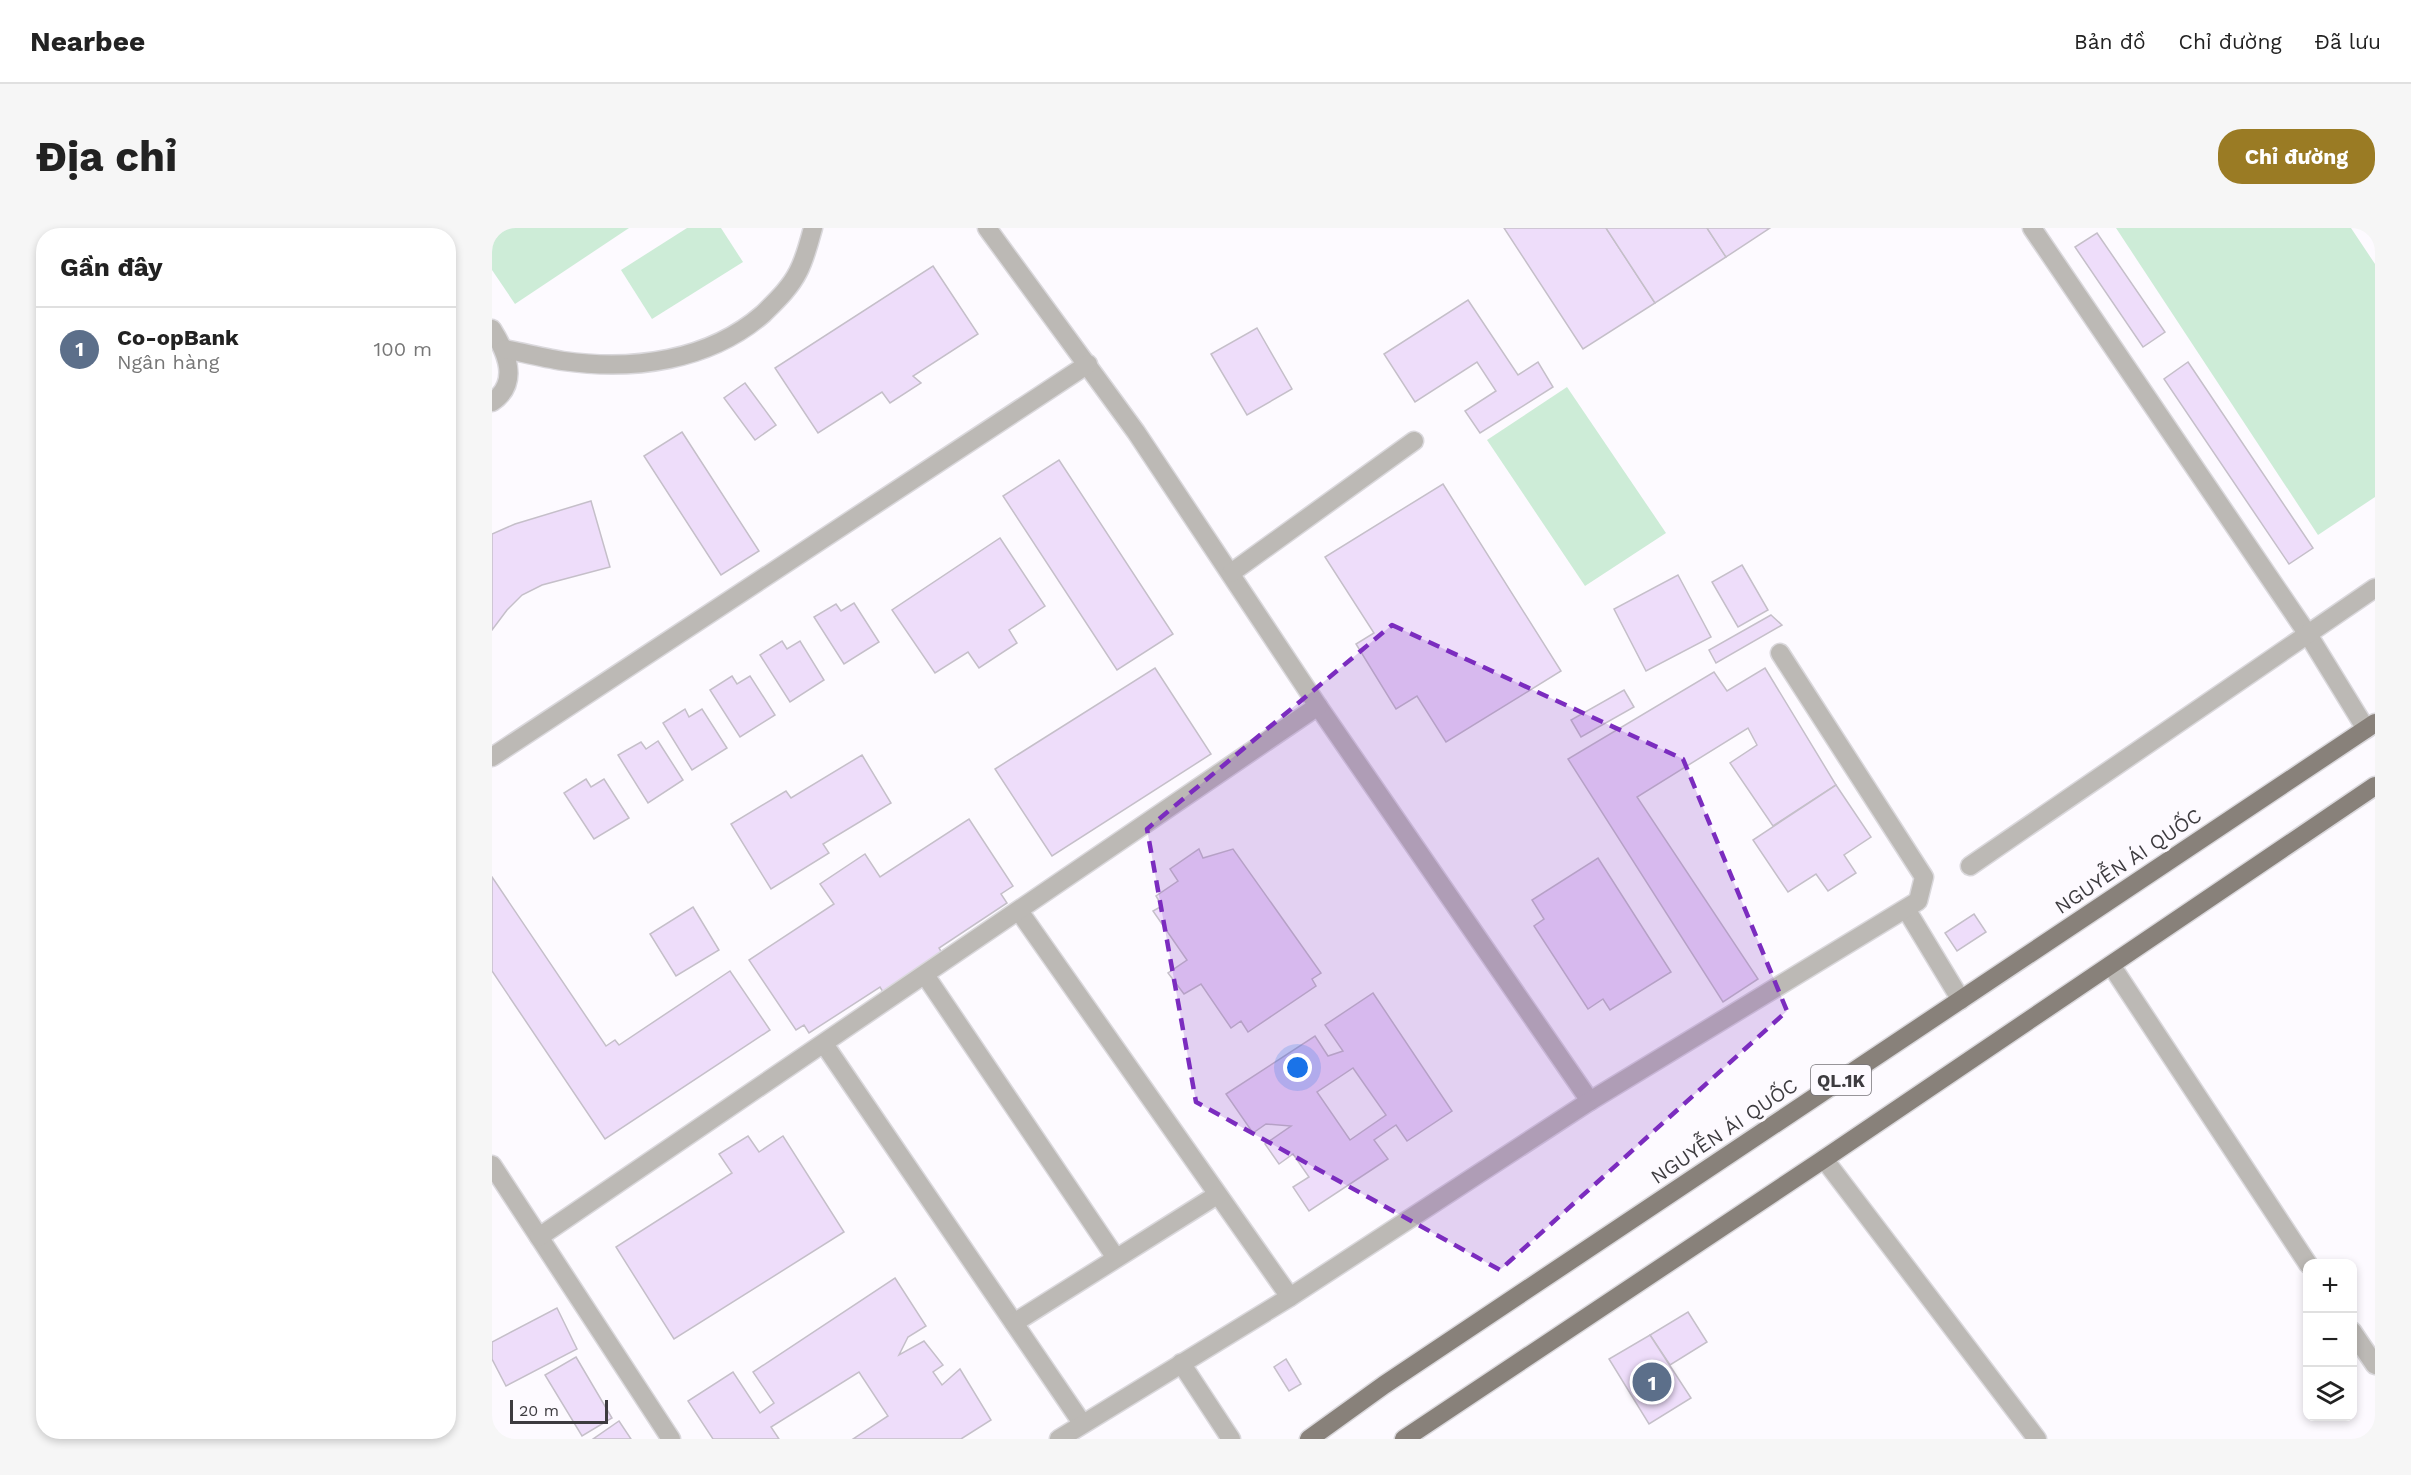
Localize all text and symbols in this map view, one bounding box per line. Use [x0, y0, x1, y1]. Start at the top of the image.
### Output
text: Nearbee [30, 25, 145, 58]
text: Bản đồ [2074, 29, 2146, 54]
text: Chỉ đường [2179, 29, 2282, 54]
text: Đã lưu [2315, 29, 2381, 54]
button: Chỉ đường [2218, 129, 2375, 184]
text: Địa chỉ [36, 132, 177, 181]
text: Gần đây [60, 252, 163, 282]
text: Co-opBank [117, 325, 239, 350]
text: 1 [75, 337, 84, 361]
text: 100 m [373, 337, 432, 361]
text: Ngân hàng [117, 350, 219, 374]
street label: NGUYỄN ÁI QUỐC [2049, 801, 2206, 919]
your location [1283, 1053, 1312, 1082]
road number: QL.1K [1811, 1065, 1871, 1095]
street label: NGUYỄN ÁI QUỐC [1645, 1071, 1802, 1189]
map controls [2303, 1259, 2357, 1421]
button: + [2303, 1259, 2357, 1313]
button: − [2303, 1313, 2357, 1367]
pin: 1 [1632, 1360, 1672, 1404]
button: layers [2303, 1367, 2357, 1421]
scale bar [510, 1397, 608, 1424]
text: 20 m [519, 1401, 559, 1420]

